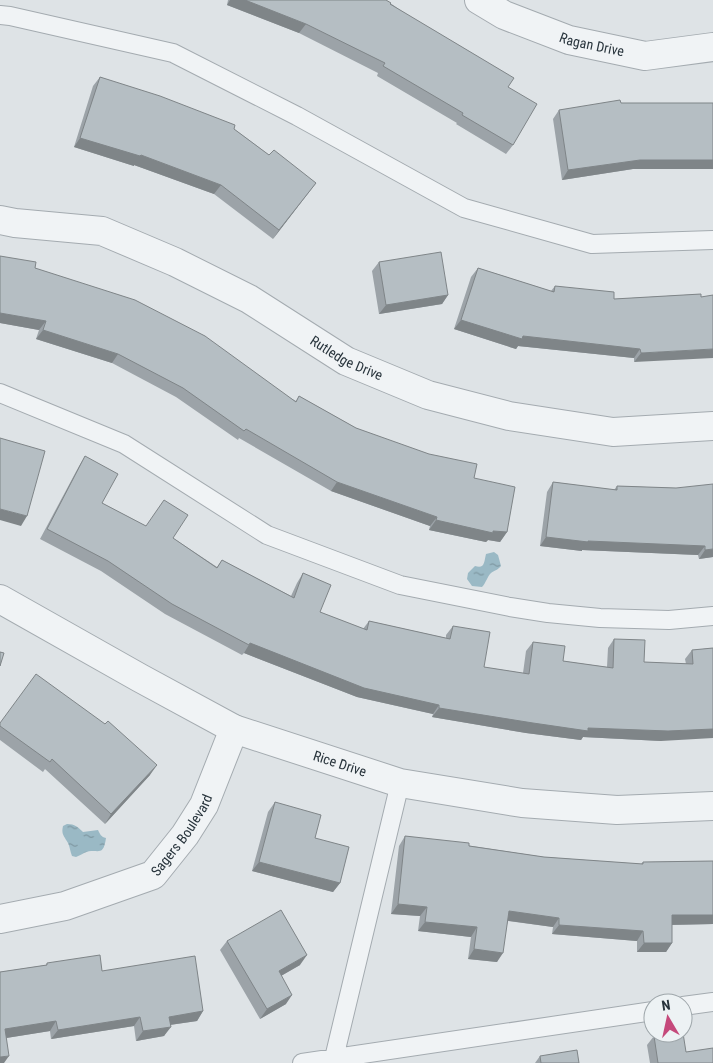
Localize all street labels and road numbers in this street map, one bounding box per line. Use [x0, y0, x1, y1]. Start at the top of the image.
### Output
street label: Ragan Drive [557, 29, 626, 59]
street label: Rutledge Drive [307, 332, 386, 384]
street label: Rice Drive [311, 747, 369, 780]
street label: Sagers Boulevard [148, 792, 215, 879]

